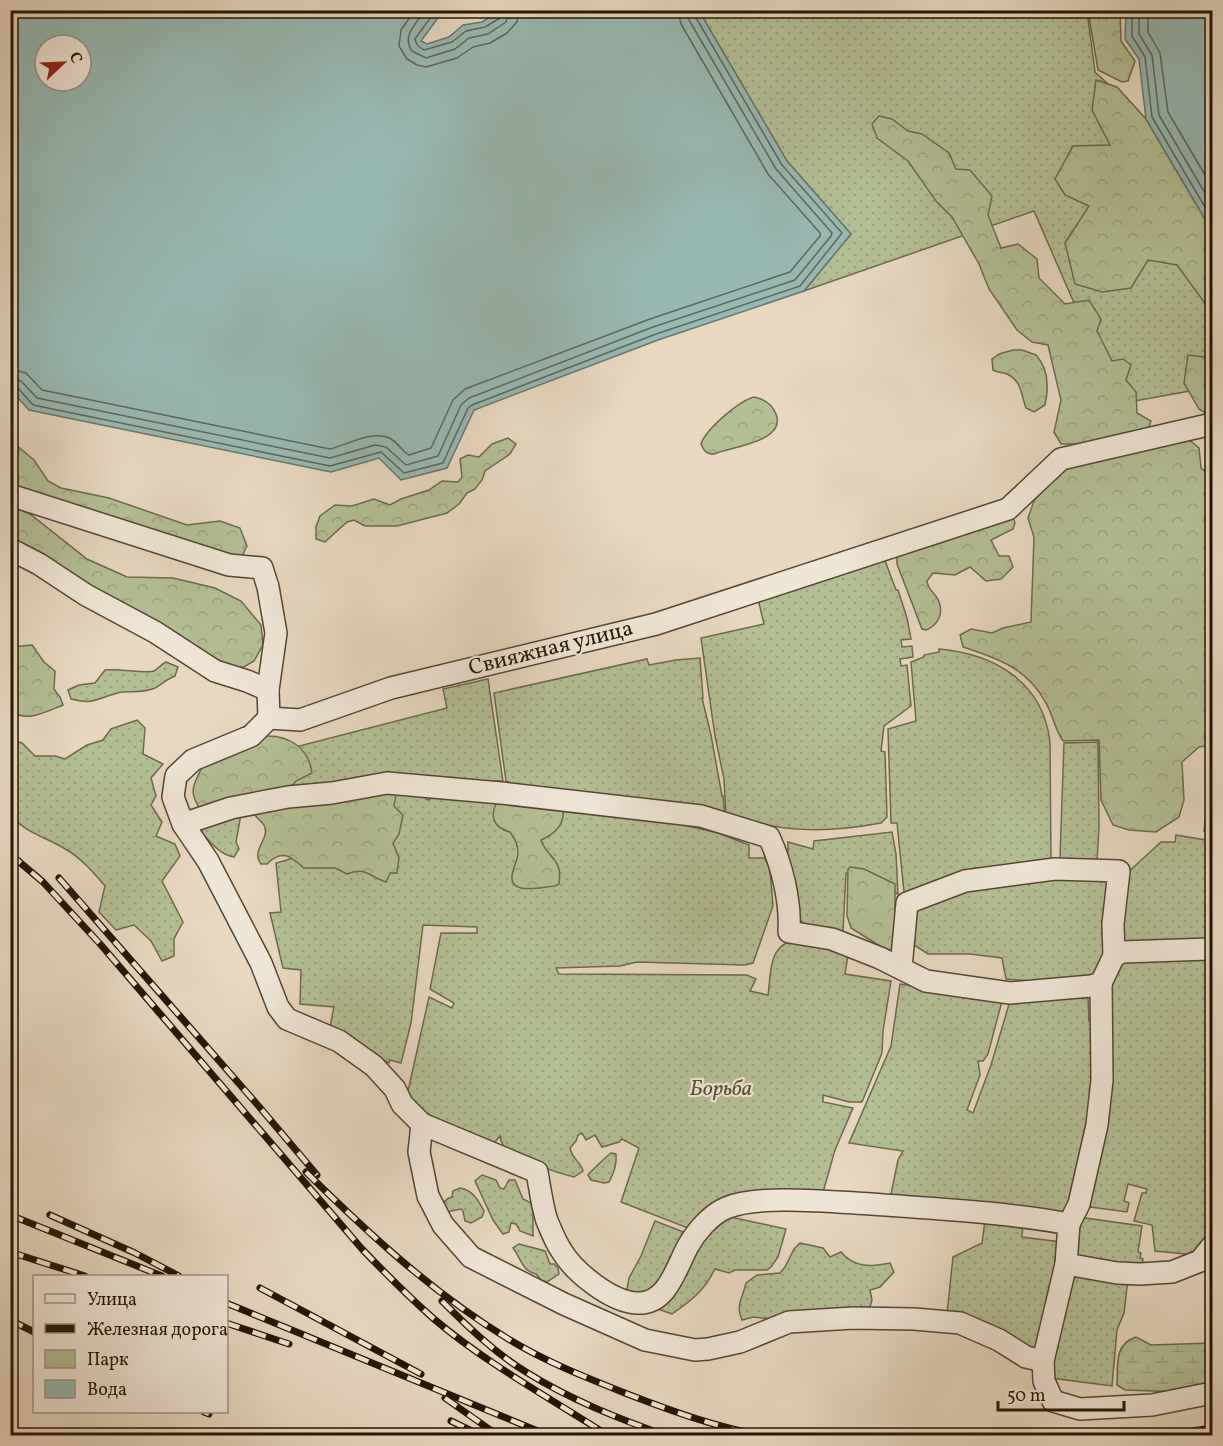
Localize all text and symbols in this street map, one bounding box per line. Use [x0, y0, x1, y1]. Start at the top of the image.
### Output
north arrow [33, 33, 93, 93]
text: С [63, 49, 87, 67]
street label: Свияжная улица [465, 614, 637, 684]
park label: Борьба [690, 1074, 752, 1105]
legend [33, 1275, 228, 1413]
text: Улица [87, 1288, 137, 1313]
text: Железная дорога [87, 1318, 228, 1343]
text: Парк [87, 1348, 129, 1373]
scale bar [998, 1374, 1124, 1412]
text: Вода [87, 1378, 127, 1403]
text: 50 m [1007, 1384, 1046, 1409]

